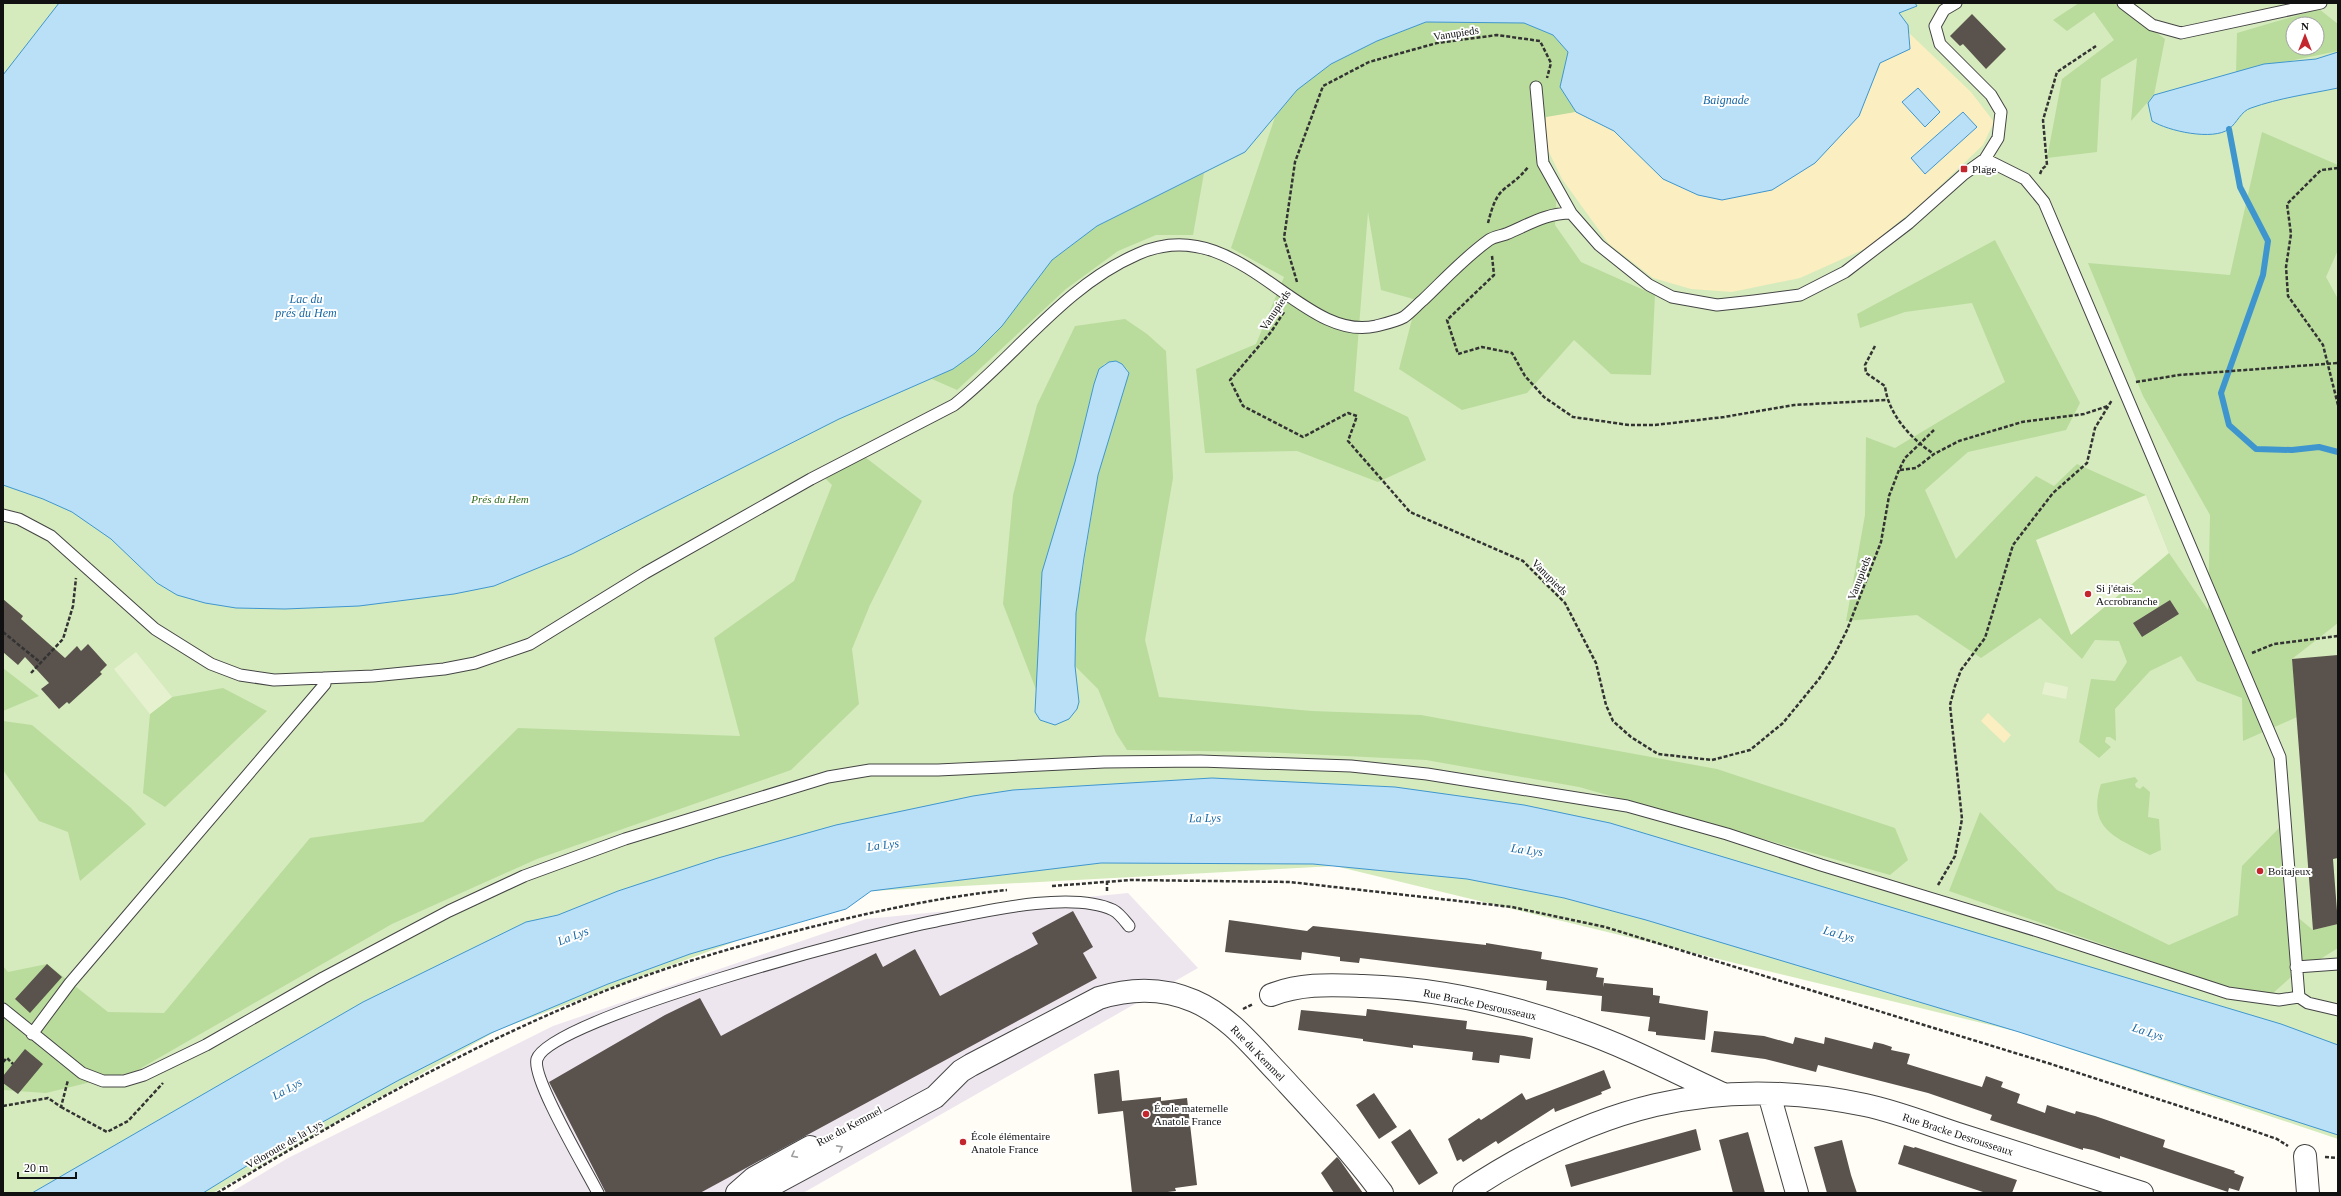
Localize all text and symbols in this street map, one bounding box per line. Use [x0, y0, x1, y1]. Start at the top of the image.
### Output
north arrow [2285, 16, 2325, 56]
text: N [2301, 20, 2309, 32]
street label: Vanupieds [1432, 23, 1480, 43]
water label: Baignade [1703, 93, 1750, 107]
place label: Plage [1972, 163, 1997, 175]
marker: Plage [1959, 164, 1969, 174]
street label: Vanupieds [1257, 288, 1293, 332]
water label: Lac du prés du Hem [274, 292, 337, 320]
park label: Prés du Hem [470, 493, 529, 505]
street label: Vanupieds [1845, 554, 1873, 602]
street label: Vanupieds [1530, 557, 1570, 597]
place label: Si j'étais... Accrobranche [2096, 582, 2158, 607]
marker: Si j'étais... Accrobranche [2083, 589, 2093, 599]
water label: La Lys [1188, 811, 1221, 825]
water label: La Lys [865, 836, 900, 854]
water label: La Lys [1509, 841, 1544, 859]
place label: Boitajeux [2268, 865, 2311, 877]
marker: Boitajeux [2255, 866, 2265, 876]
water label: La Lys [1821, 923, 1857, 945]
water label: La Lys [555, 924, 591, 949]
street label: Rue Bracke Desrousseaux [1422, 986, 1538, 1022]
water label: La Lys [2130, 1020, 2166, 1044]
street label: Rue du Kemmel [1229, 1023, 1287, 1083]
water label: La Lys [269, 1075, 305, 1103]
place label: École maternelle Anatole France [1154, 1102, 1228, 1127]
street label: Rue du Kemmel [814, 1104, 884, 1148]
marker: École maternelle Anatole France [1141, 1109, 1151, 1119]
street label: Rue Bracke Desrousseaux [1901, 1110, 2015, 1158]
street label: Véloroute de la Lys [244, 1117, 324, 1171]
place label: École élémentaire Anatole France [971, 1130, 1050, 1155]
marker: École élémentaire Anatole France [958, 1137, 968, 1147]
one-way arrow [836, 1145, 844, 1153]
one-way arrow [791, 1151, 799, 1158]
scale bar [18, 1154, 76, 1180]
text: 20 m [24, 1161, 49, 1175]

